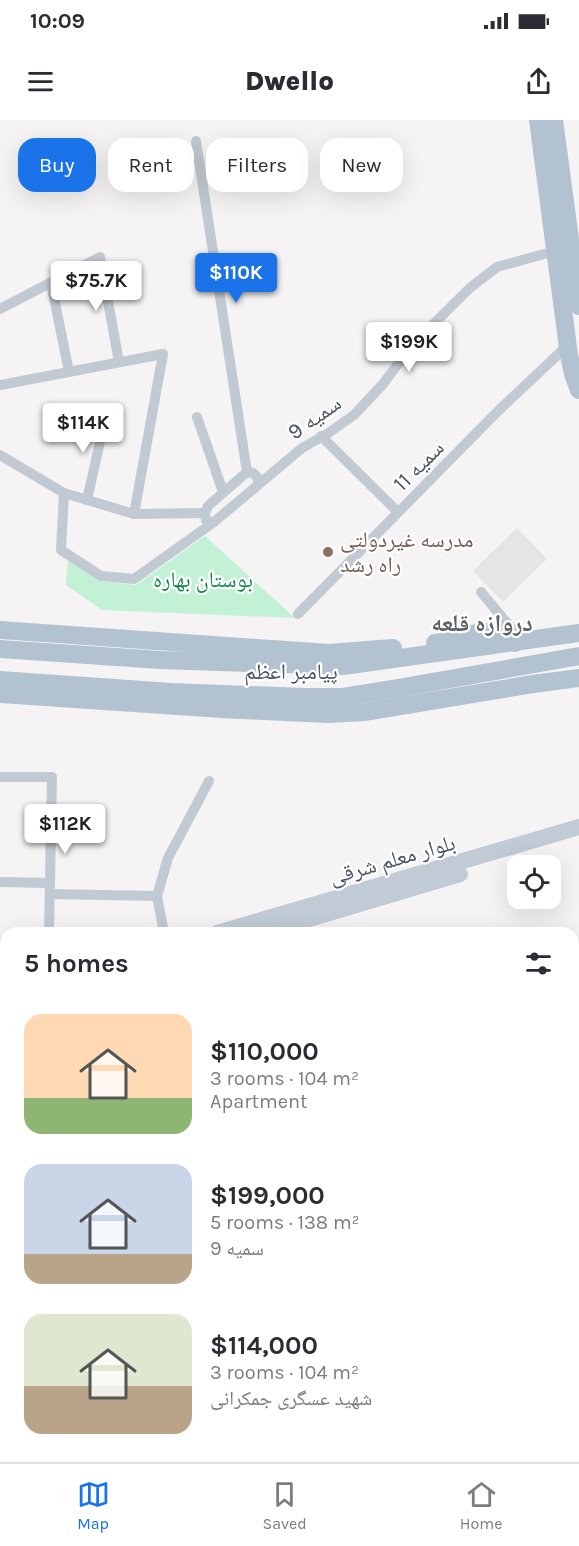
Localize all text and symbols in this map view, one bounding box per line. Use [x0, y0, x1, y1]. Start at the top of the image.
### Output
text: 10:09 [30, 8, 85, 34]
icon: menu [24, 65, 57, 98]
text: Dwello [245, 65, 334, 97]
icon: share [522, 65, 555, 98]
chip: Buy [18, 138, 96, 192]
chip: Rent [108, 138, 194, 192]
chip: Filters [206, 138, 308, 192]
chip: New [320, 138, 403, 192]
pin: $110K [194, 253, 278, 304]
pin: $75.7K [47, 261, 145, 312]
text: $110K [209, 261, 263, 284]
text: $75.7K [65, 269, 127, 292]
pin: $199K [367, 322, 451, 373]
text: $199K [380, 330, 438, 353]
street label: سمیه 9 [283, 390, 346, 446]
pin: $114K [41, 403, 125, 454]
text: $114K [56, 411, 110, 434]
street label: سمیه 11 [388, 435, 450, 497]
place label: مدرسه غیردولتی راه رشد [340, 527, 474, 578]
marker: مدرسه غیردولتی راه رشد [321, 545, 335, 559]
park label: بوستان بهاره [153, 567, 253, 593]
district label: دروازه قلعه [431, 609, 533, 637]
street label: پیامبر اعظم [244, 659, 338, 686]
pin: $112K [23, 804, 107, 855]
text: $112K [38, 812, 92, 835]
street label: بلوار معلم شرقی [326, 830, 459, 891]
map controls [507, 855, 561, 909]
button: locate [507, 855, 561, 909]
icon: filters [522, 947, 555, 980]
text: 5 homes [24, 948, 129, 979]
text: $110,000 [210, 1036, 319, 1067]
icon: home [72, 1038, 144, 1110]
text: 3 rooms · 104 m² [210, 1067, 359, 1090]
text: Apartment [210, 1090, 308, 1113]
text: $199,000 [210, 1180, 325, 1211]
icon: home [72, 1188, 144, 1260]
text: 5 rooms · 138 m² [210, 1211, 360, 1234]
text: سمیه 9 [210, 1237, 264, 1260]
text: $114,000 [210, 1330, 318, 1361]
icon: home [72, 1338, 144, 1410]
text: 3 rooms · 104 m² [210, 1361, 359, 1384]
text: شهید عسگری جمکرانی [210, 1387, 372, 1410]
tab: Map [77, 1478, 110, 1533]
tab: Saved [263, 1478, 307, 1533]
tab: Home [460, 1478, 502, 1533]

